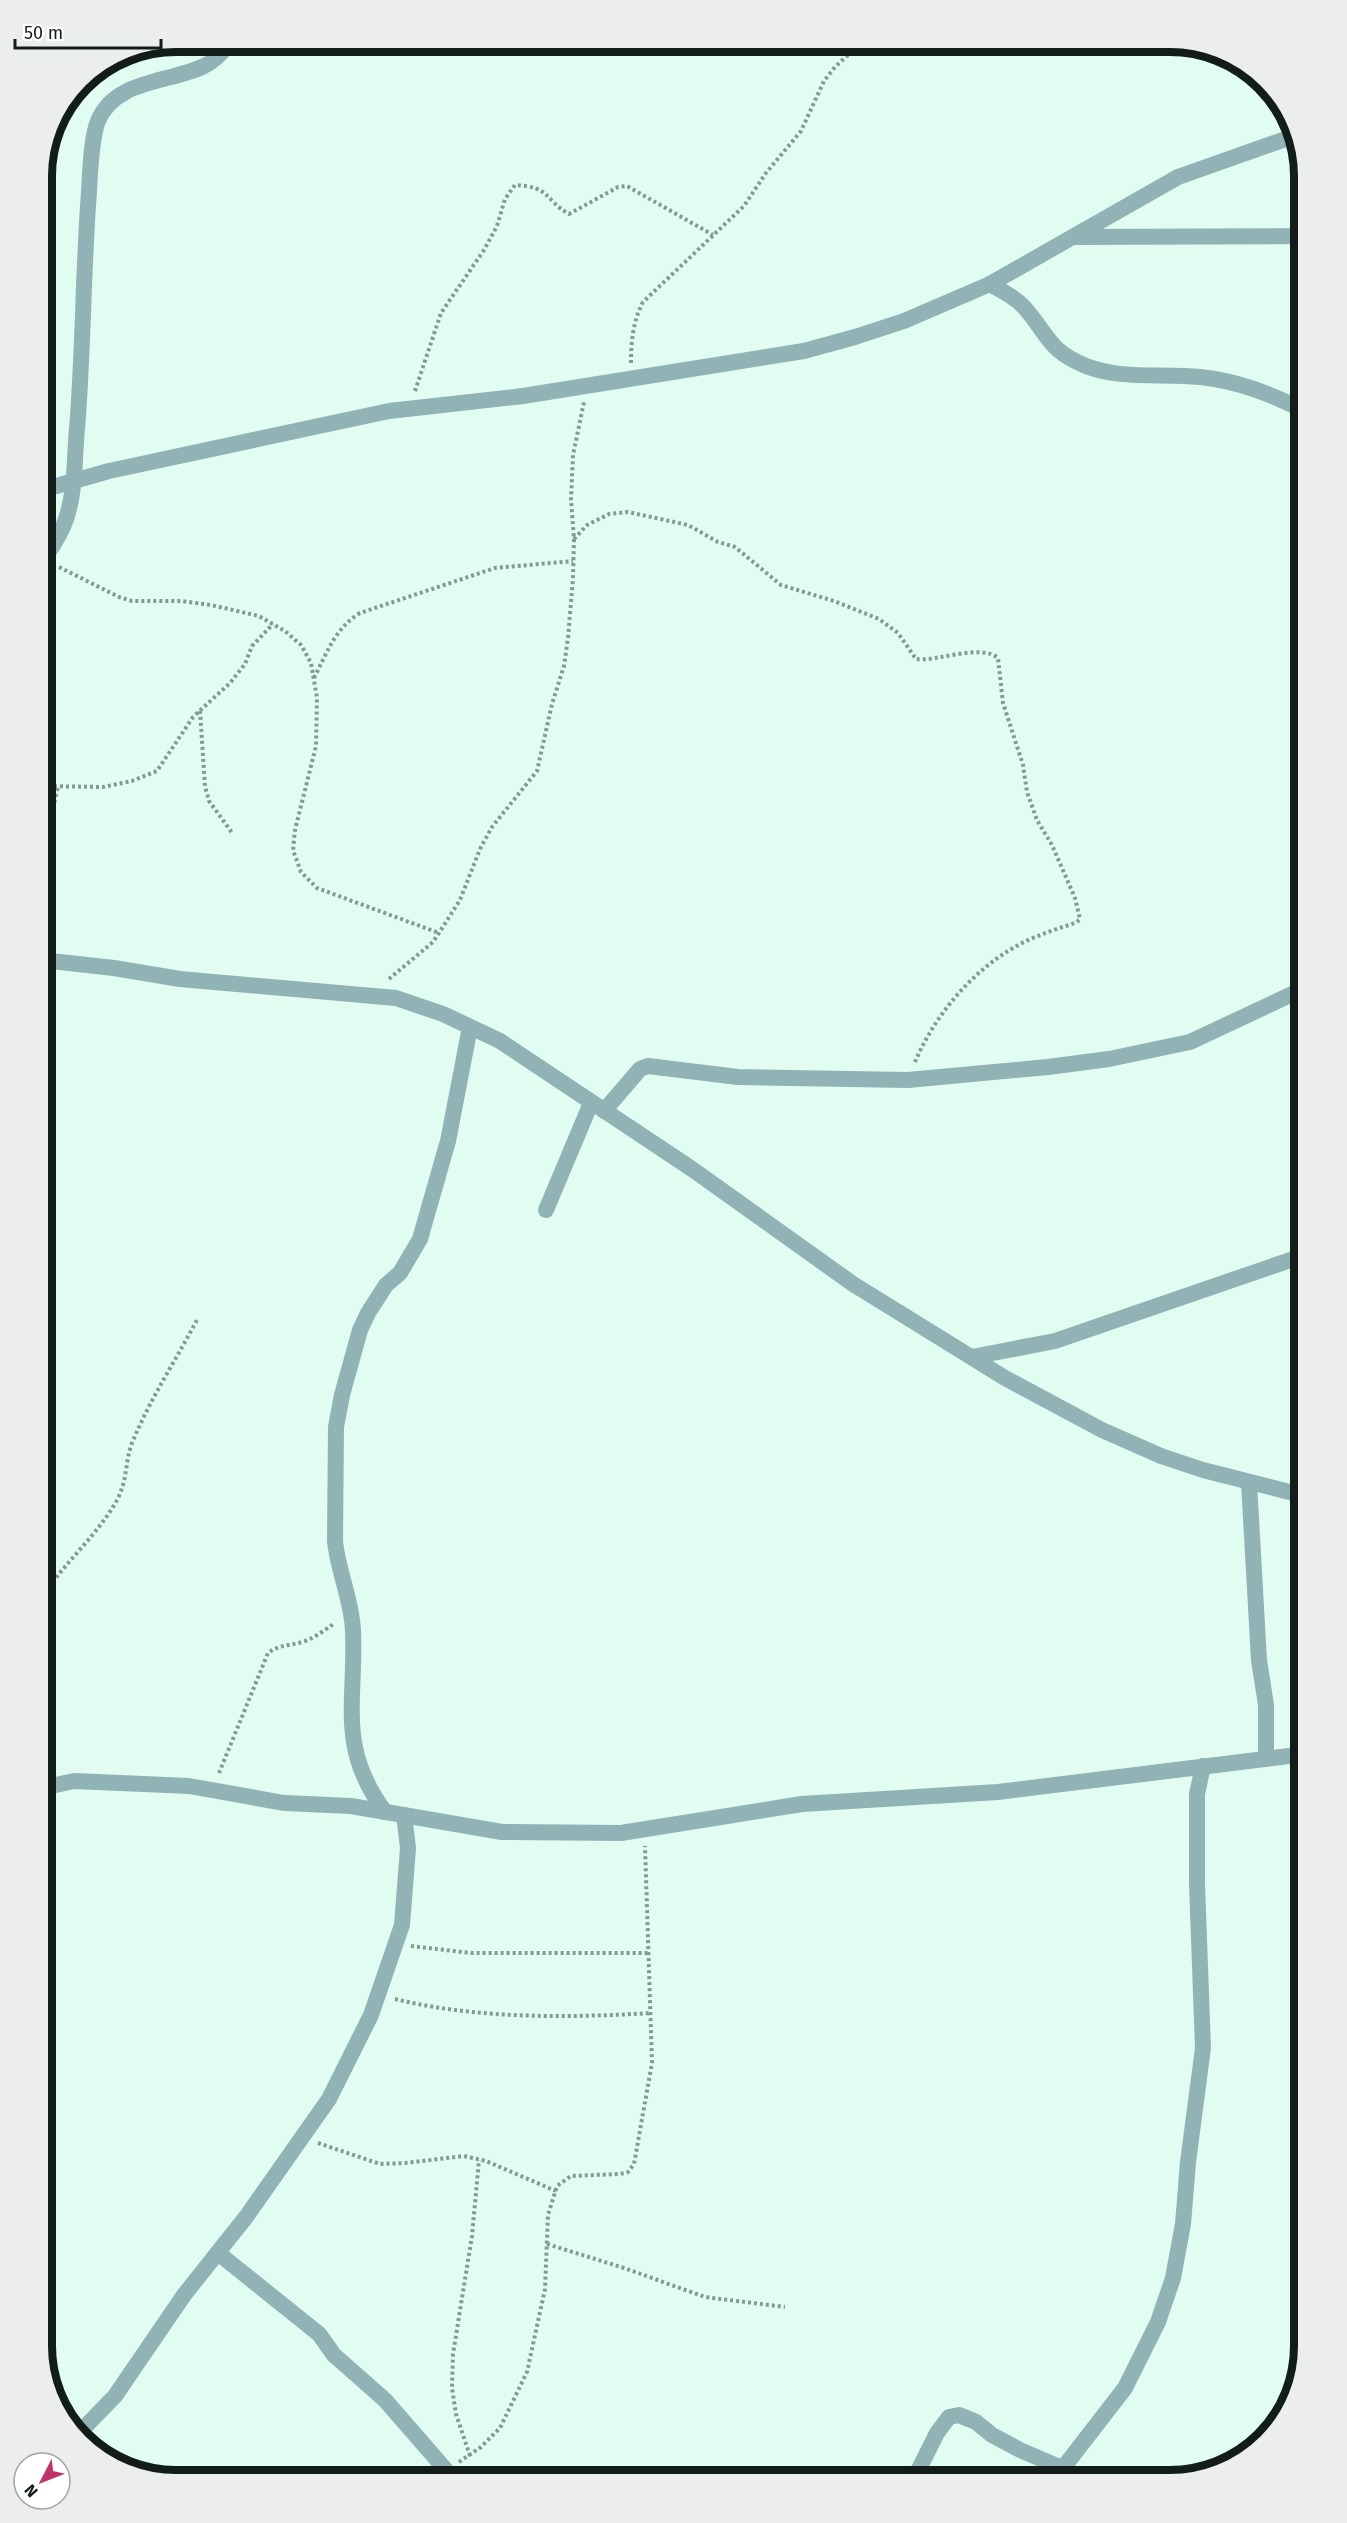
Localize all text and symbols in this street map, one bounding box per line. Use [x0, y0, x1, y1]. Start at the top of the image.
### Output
scale bar [15, 12, 160, 50]
text: 50 m [24, 22, 63, 44]
north arrow [12, 2451, 72, 2511]
text: N [21, 2480, 42, 2501]

